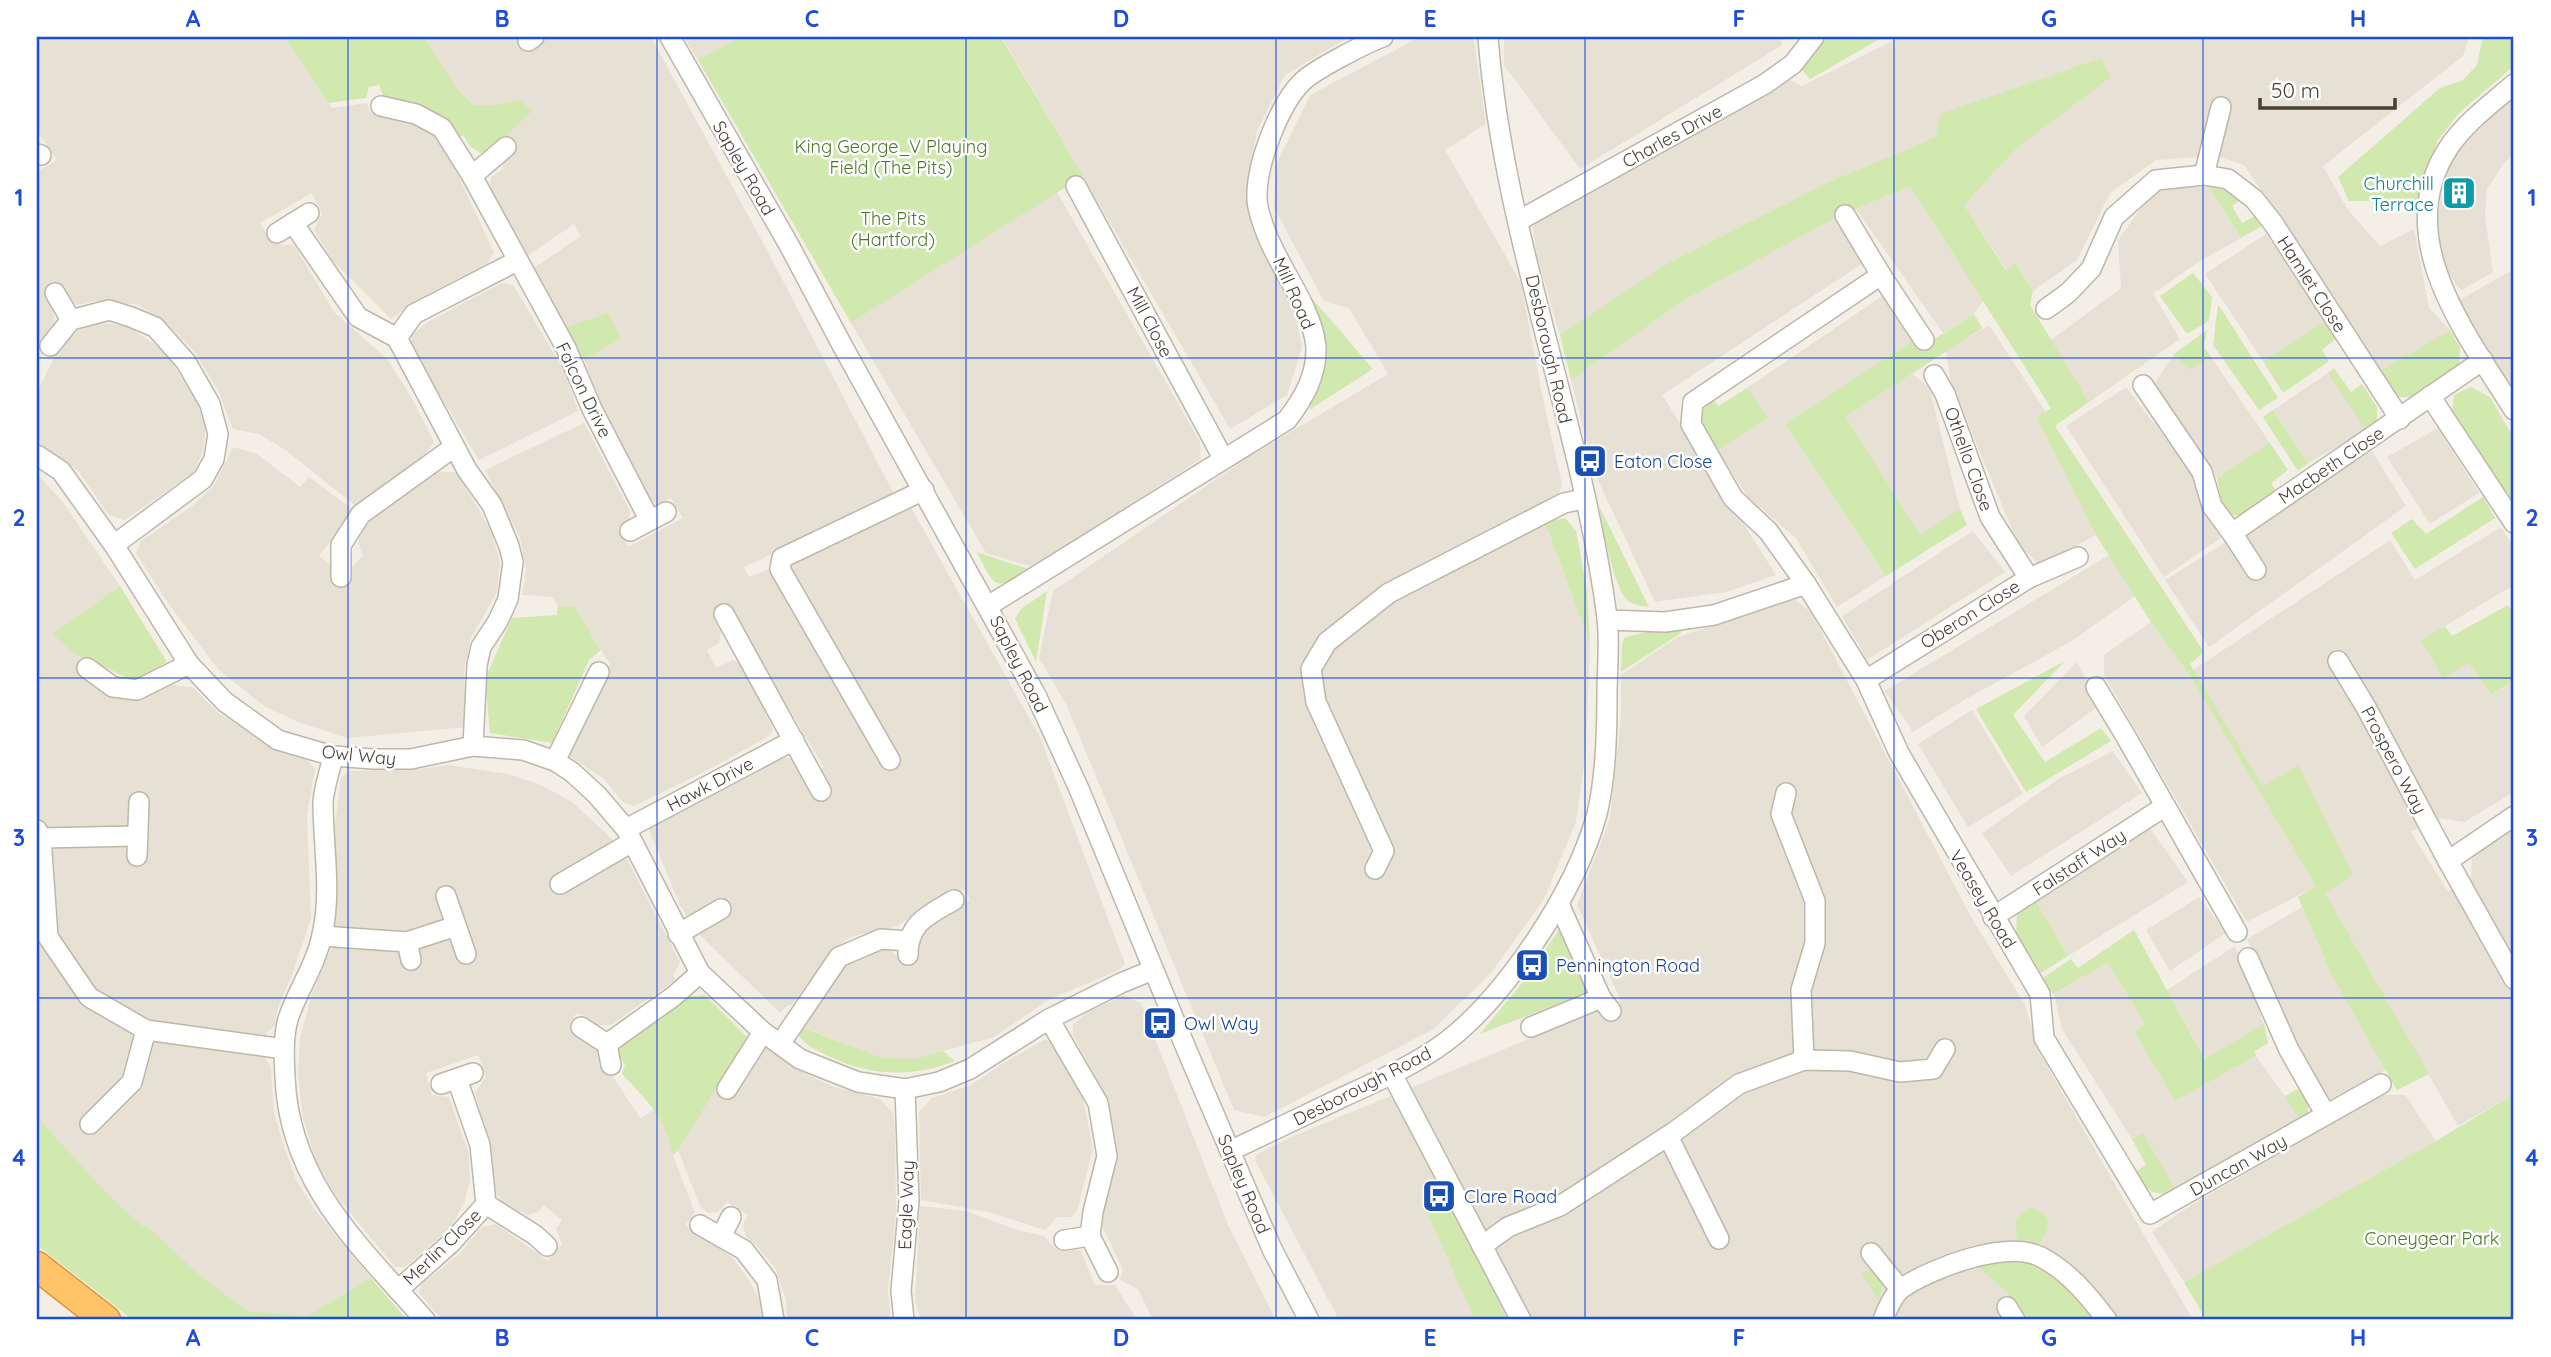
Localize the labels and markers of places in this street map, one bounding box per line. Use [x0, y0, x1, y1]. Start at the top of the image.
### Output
place label: Churchill Terrace [2364, 172, 2434, 216]
building icon: Churchill Terrace [2440, 174, 2478, 212]
bus stop icon: Eaton Close [1571, 442, 1609, 480]
place label: Eaton Close [1614, 450, 1713, 473]
bus stop icon: Pennington Road [1513, 946, 1551, 984]
place label: Pennington Road [1556, 954, 1700, 977]
bus stop icon: Owl Way [1141, 1004, 1179, 1042]
place label: Owl Way [1184, 1012, 1259, 1035]
bus stop icon: Clare Road [1420, 1177, 1458, 1215]
place label: Clare Road [1464, 1185, 1557, 1208]

